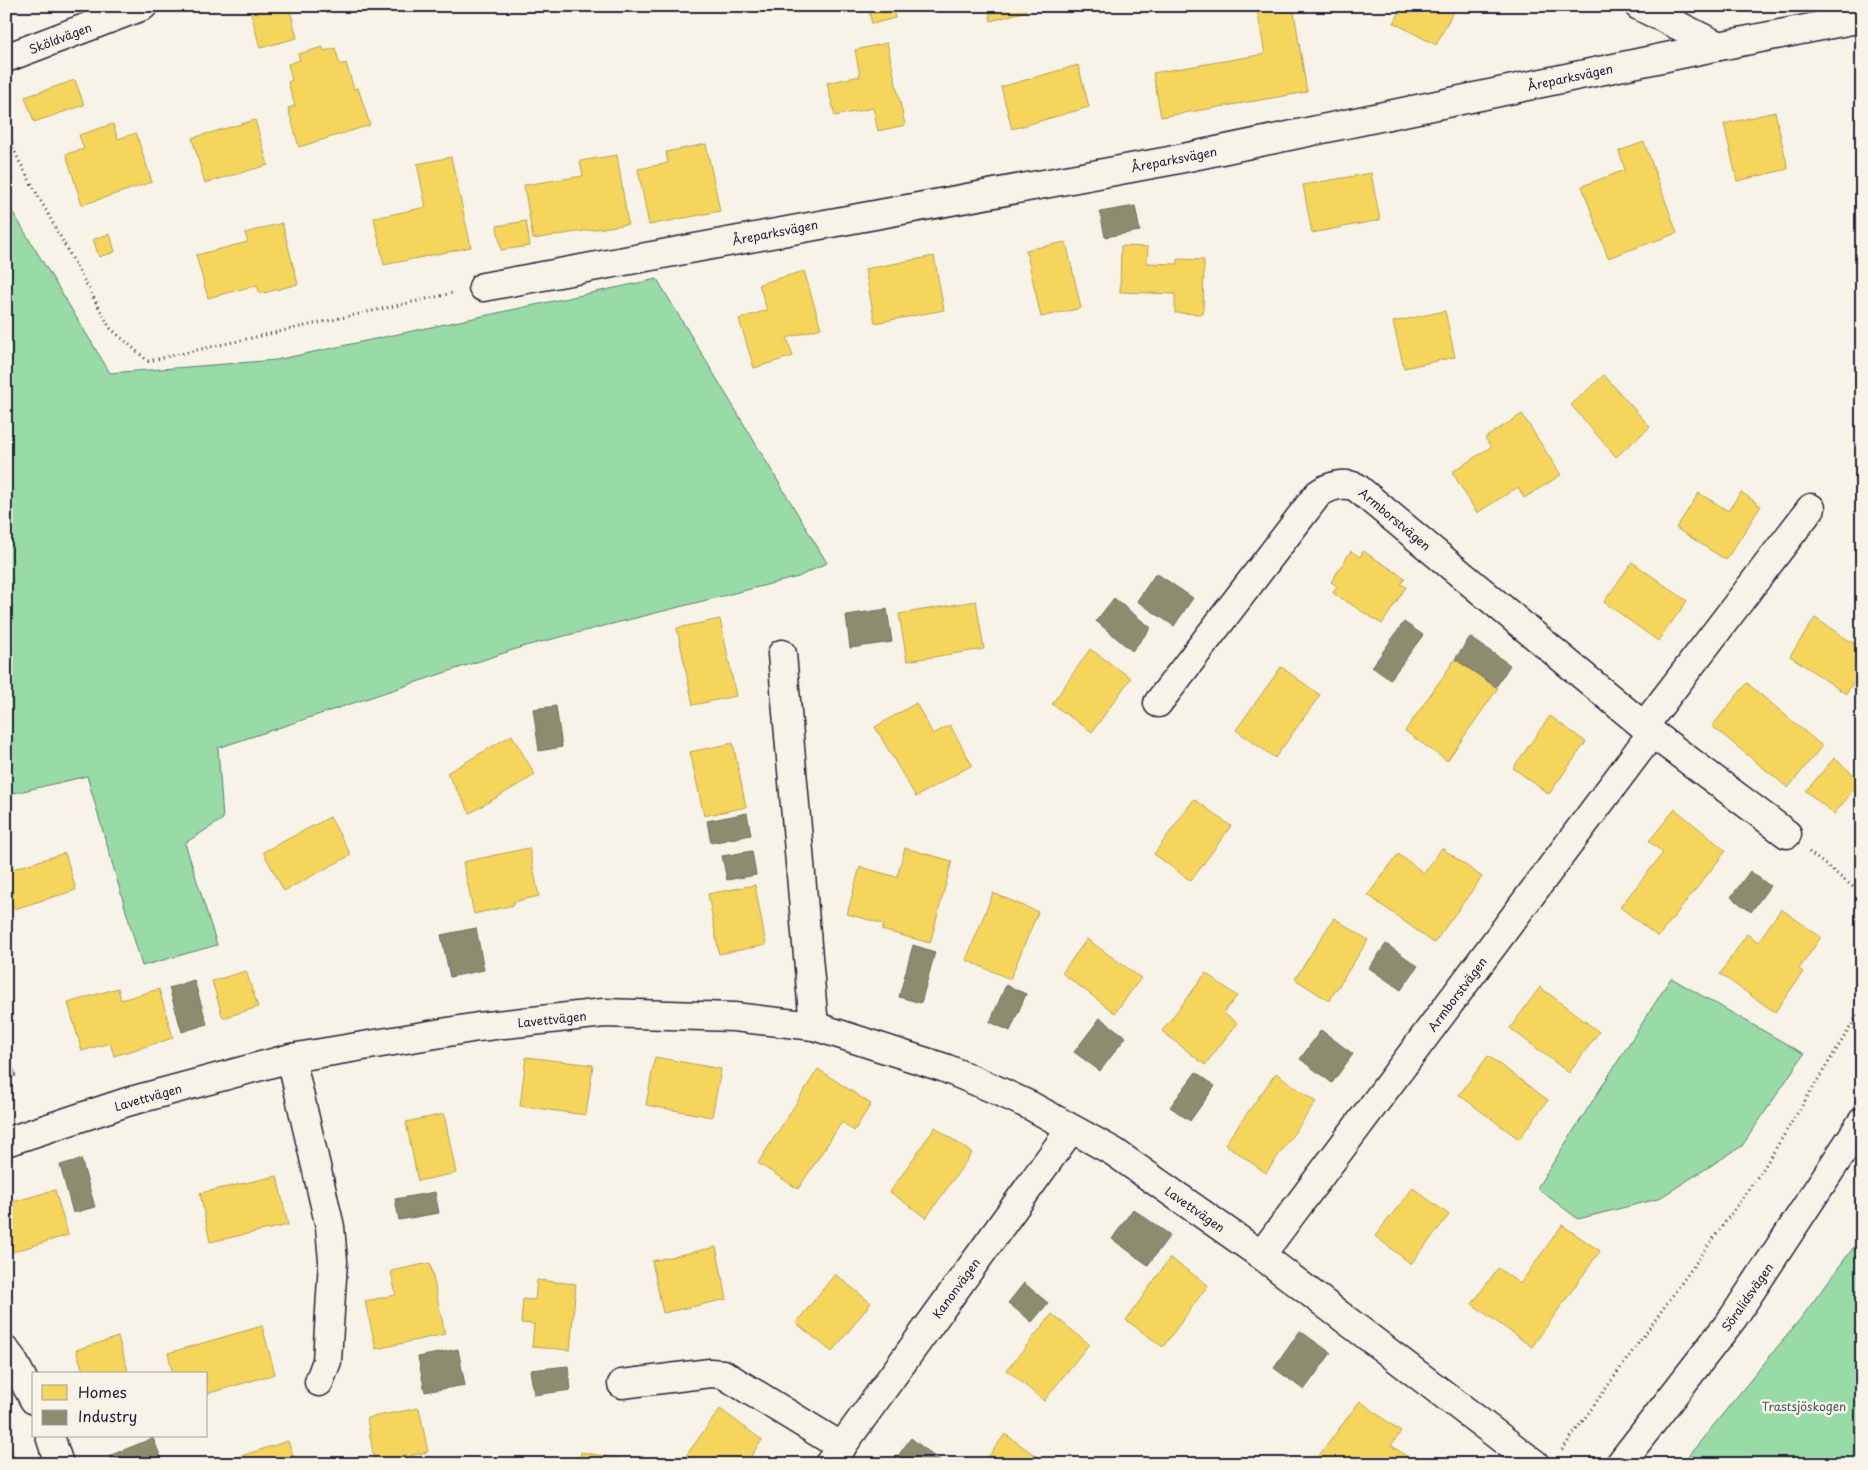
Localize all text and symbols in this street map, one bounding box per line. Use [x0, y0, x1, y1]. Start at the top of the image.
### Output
street label: Sköldvägen [26, 18, 94, 58]
street label: Åreparksvägen [1526, 59, 1614, 95]
street label: Åreparksvägen [1130, 142, 1218, 176]
street label: Åreparksvägen [731, 215, 819, 249]
street label: Armborstvägen [1355, 484, 1435, 554]
street label: Armborstvägen [1423, 953, 1491, 1035]
street label: Lavettvägen [517, 1006, 587, 1032]
street label: Lavettvägen [112, 1079, 184, 1115]
street label: Lavettvägen [1161, 1182, 1229, 1236]
street label: Kanonvägen [928, 1254, 984, 1322]
street label: Söralidsvägen [1717, 1259, 1777, 1335]
legend [32, 1372, 208, 1438]
text: Homes [78, 1380, 127, 1403]
park label: Trastsjöskogen [1762, 1397, 1846, 1415]
text: Industry [78, 1404, 137, 1427]

